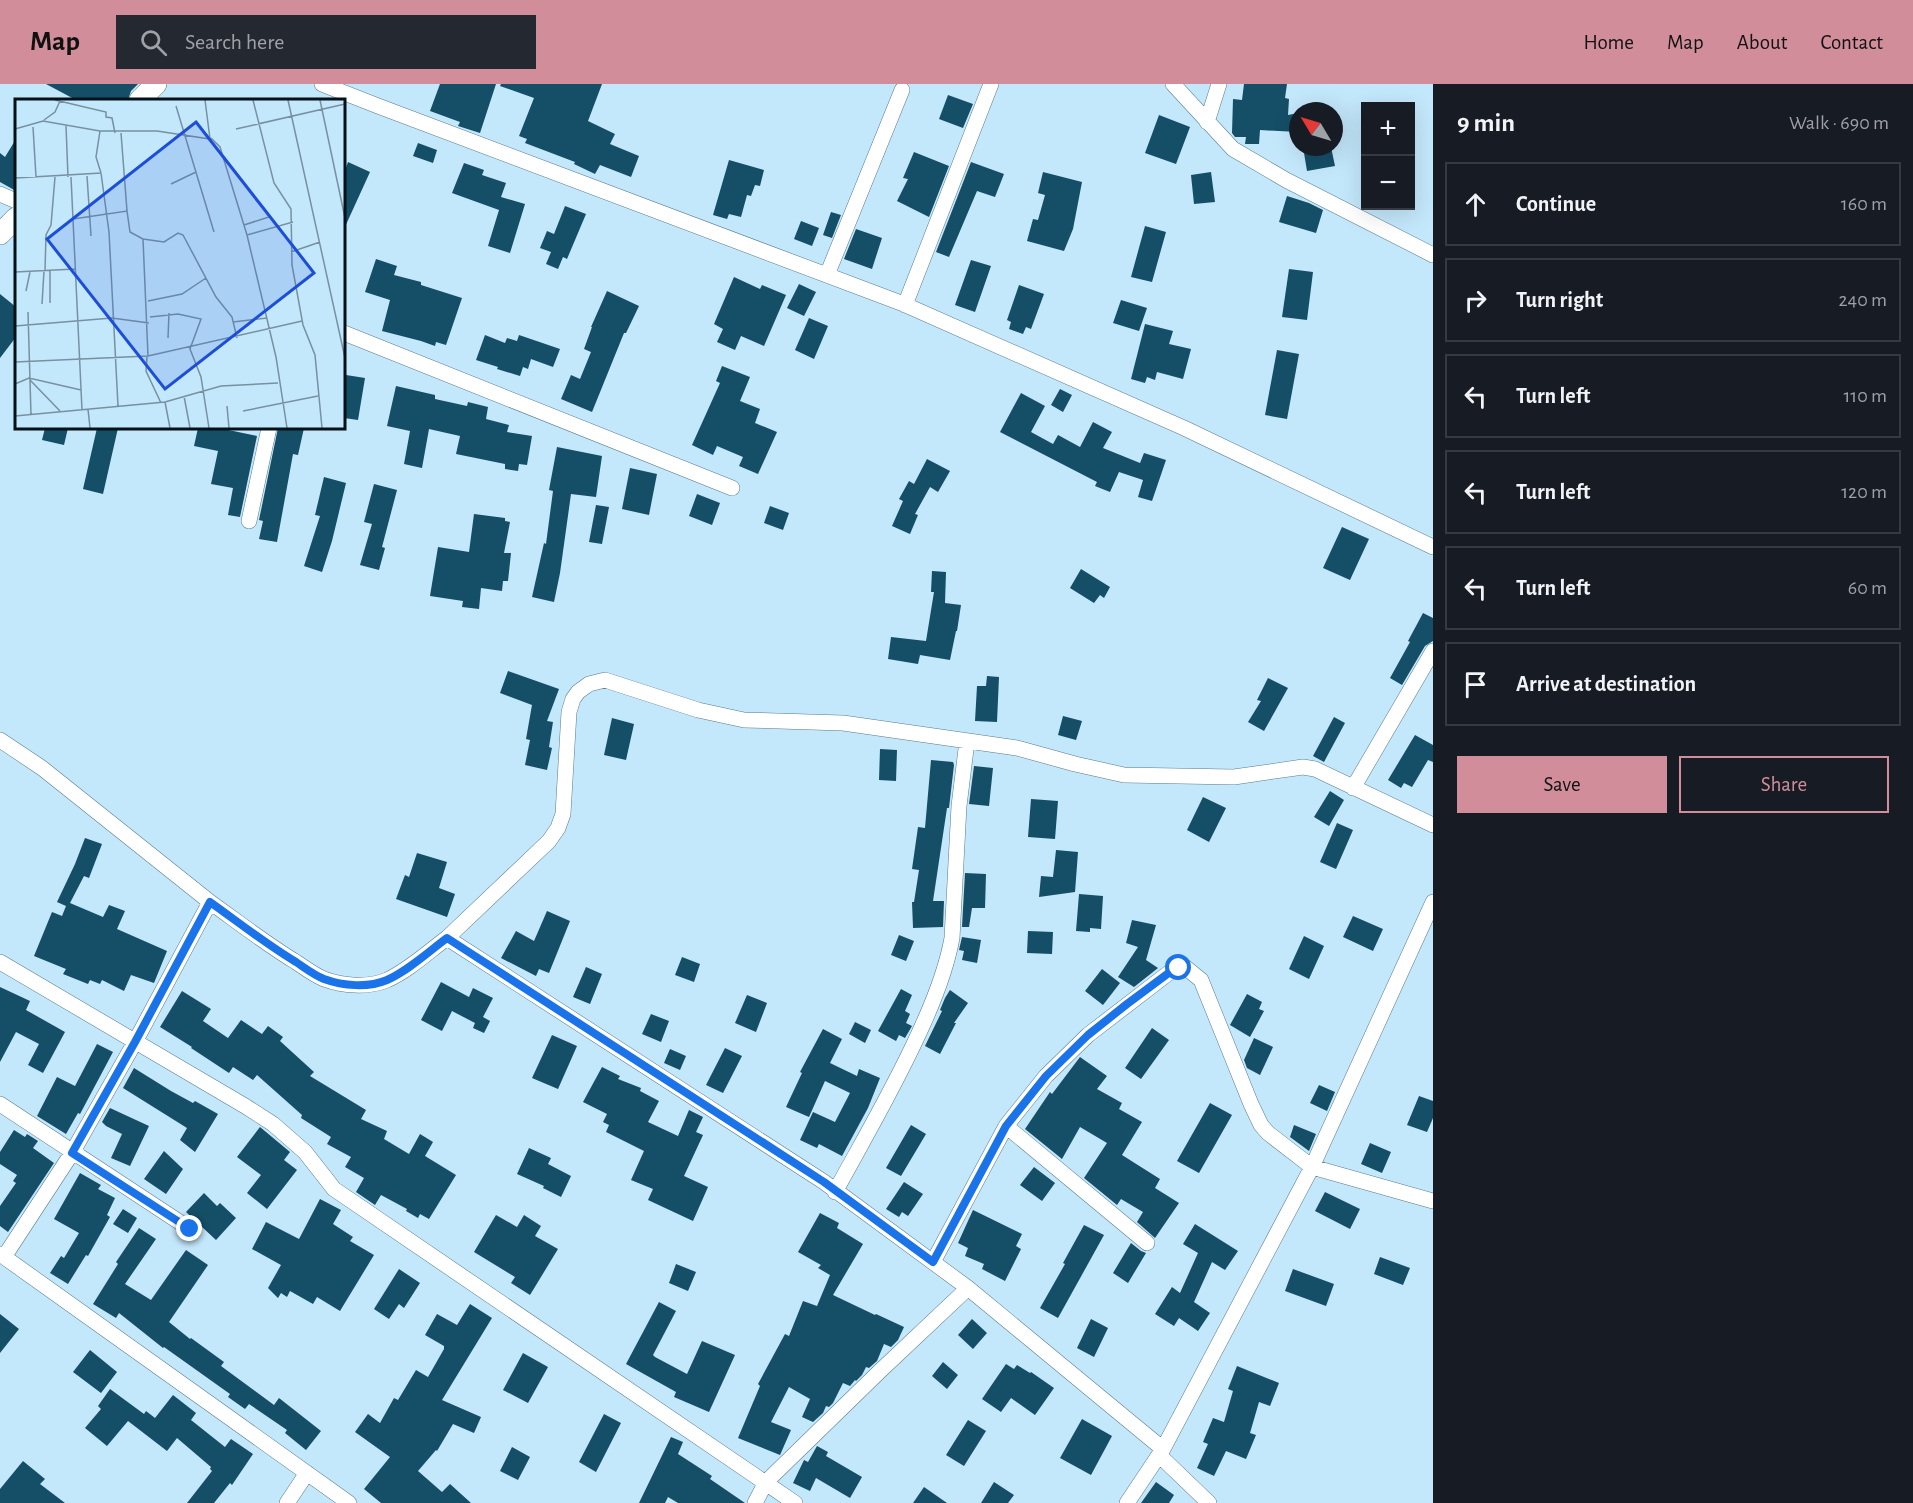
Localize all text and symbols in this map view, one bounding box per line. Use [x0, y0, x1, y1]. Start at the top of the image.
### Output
search box [116, 15, 536, 69]
icon: search [137, 26, 170, 59]
text: Map [30, 28, 80, 56]
text: Search here [185, 31, 284, 53]
text: Home [1583, 32, 1634, 53]
text: Map [1667, 32, 1704, 53]
text: About [1737, 32, 1787, 53]
text: Contact [1820, 32, 1883, 53]
inset map [15, 99, 345, 429]
north arrow [1289, 102, 1343, 156]
map controls [1361, 102, 1415, 210]
button: + [1361, 102, 1415, 156]
text: 9 min [1457, 110, 1515, 136]
text: Walk · 690 m [1789, 113, 1889, 133]
button: − [1361, 156, 1415, 210]
icon: ahead [1459, 188, 1492, 221]
text: Continue [1516, 193, 1596, 215]
text: 160 m [1841, 194, 1887, 214]
icon: right [1459, 284, 1492, 317]
text: Turn right [1516, 289, 1603, 311]
text: 240 m [1838, 290, 1887, 310]
icon: left [1459, 380, 1492, 413]
text: Turn left [1516, 385, 1590, 407]
text: 110 m [1843, 386, 1887, 406]
icon: left [1459, 476, 1492, 509]
text: Turn left [1516, 481, 1590, 503]
text: 120 m [1841, 482, 1887, 502]
icon: left [1459, 572, 1492, 605]
text: Turn left [1516, 577, 1590, 599]
text: 60 m [1848, 578, 1887, 598]
icon: arrive [1459, 668, 1492, 701]
text: Arrive at destination [1516, 673, 1696, 695]
button: Save [1457, 756, 1667, 813]
button: Share [1679, 756, 1889, 813]
route start [1165, 954, 1191, 980]
route end [176, 1215, 202, 1241]

